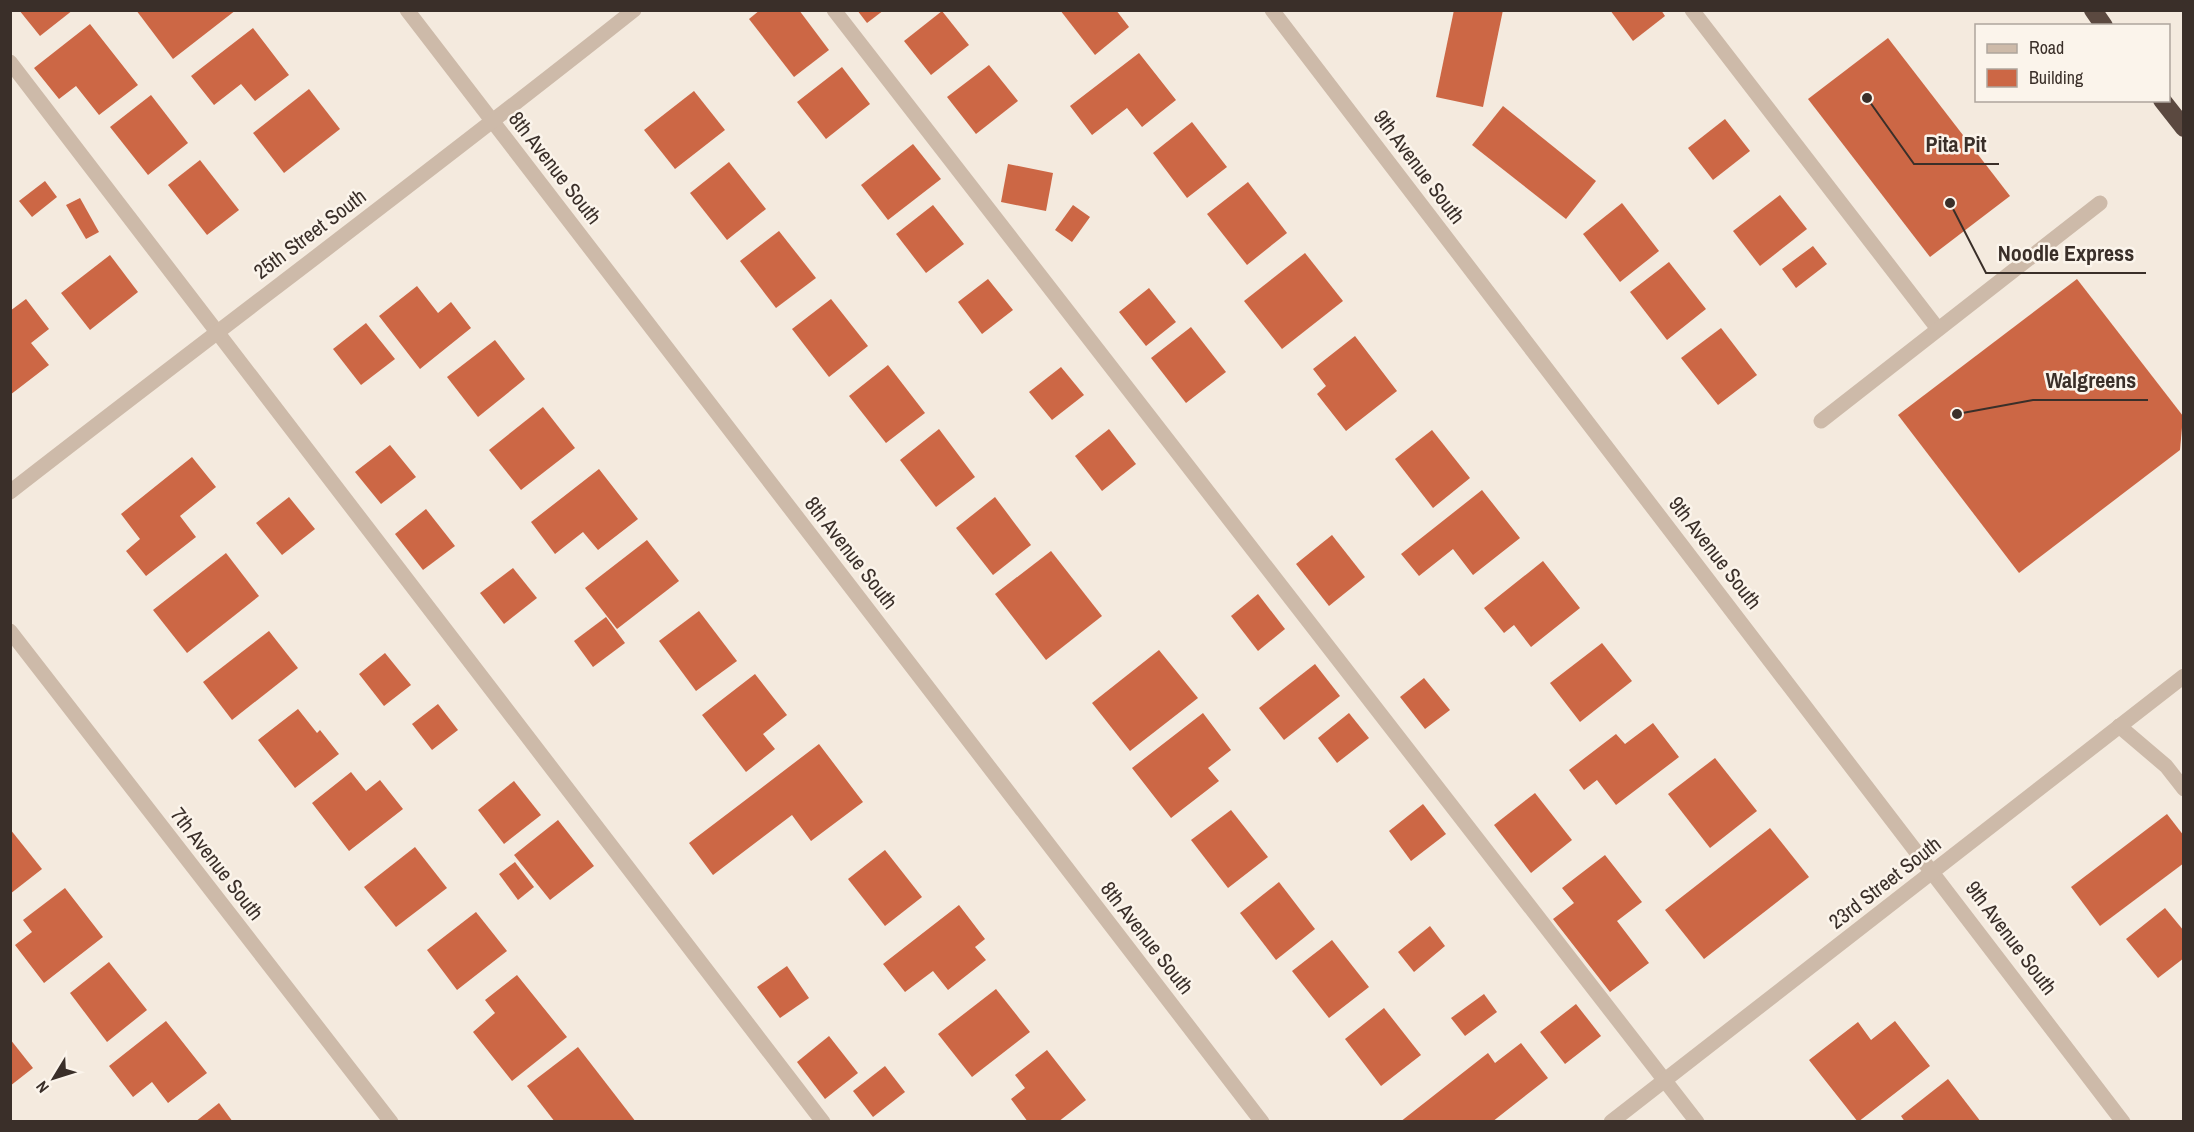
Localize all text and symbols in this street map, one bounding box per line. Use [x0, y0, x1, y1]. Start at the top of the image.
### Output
legend [1975, 24, 2170, 102]
text: Road [2029, 35, 2064, 60]
text: Building [2029, 65, 2084, 90]
street label: 9th Avenue South [1367, 104, 1472, 230]
street label: 8th Avenue South [502, 105, 609, 230]
callout: Pita Pit [1914, 124, 1999, 164]
text: Pita Pit [1925, 129, 1987, 159]
street label: 25th Street South [247, 182, 372, 286]
callout: Noodle Express [1986, 233, 2146, 273]
text: Noodle Express [1998, 238, 2134, 268]
callout: Walgreens [2033, 360, 2148, 400]
text: Walgreens [2046, 365, 2136, 395]
street label: 8th Avenue South [798, 490, 905, 615]
street label: 9th Avenue South [1662, 490, 1769, 615]
street label: 7th Avenue South [164, 801, 271, 926]
street label: 23rd Street South [1823, 830, 1947, 936]
street label: 8th Avenue South [1094, 875, 1201, 1000]
street label: 9th Avenue South [1959, 875, 2064, 1001]
north arrow [24, 1048, 84, 1108]
text: N [31, 1077, 54, 1098]

